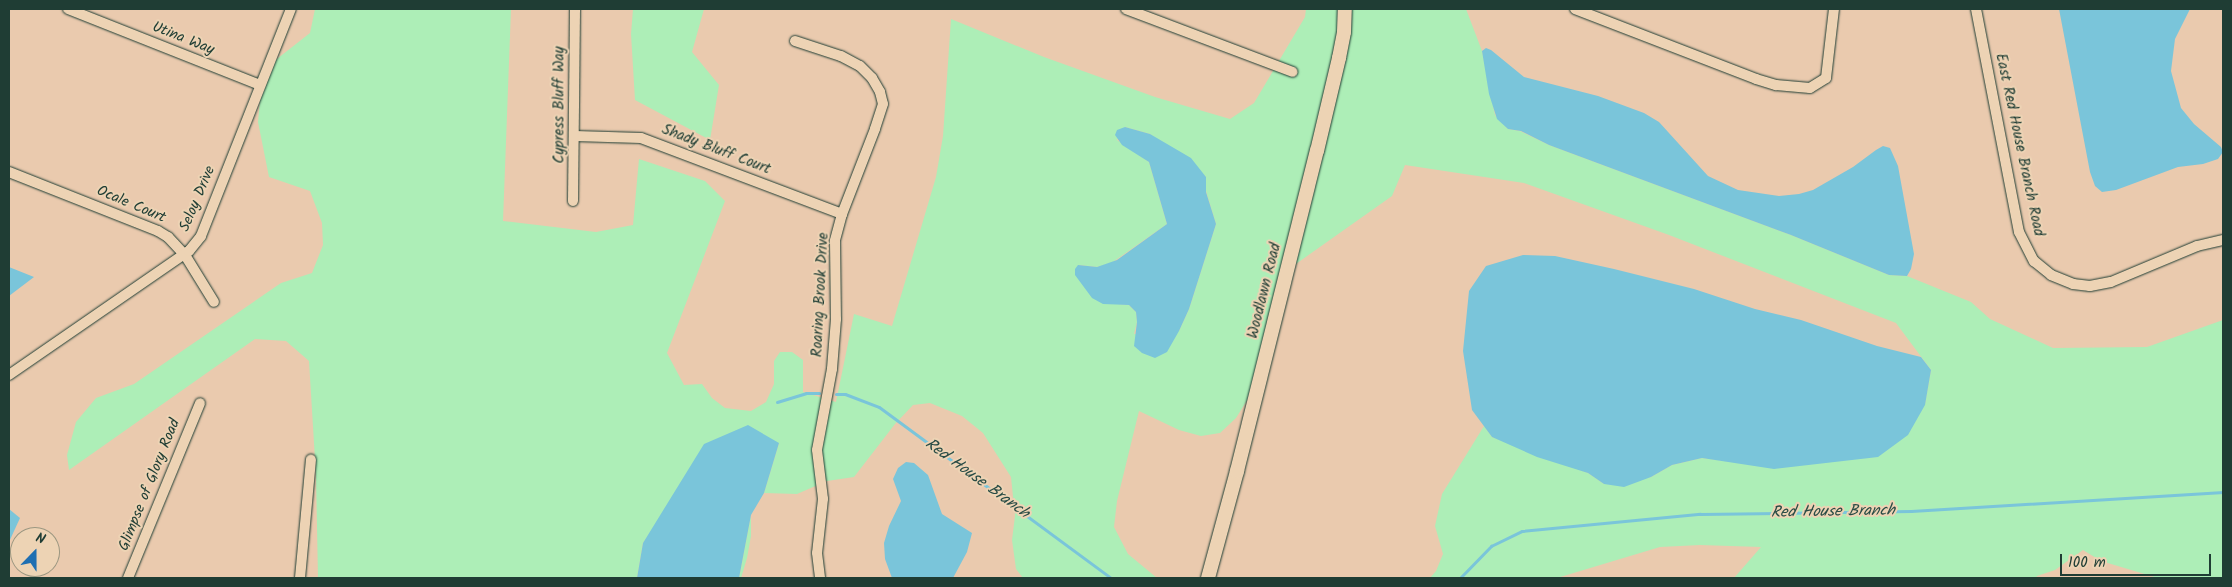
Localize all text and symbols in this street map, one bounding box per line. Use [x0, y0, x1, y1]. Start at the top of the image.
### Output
street label: Utina Way [149, 18, 217, 60]
street label: Cypress Bluff Way [551, 46, 569, 164]
street label: East Red House Branch Road [1991, 52, 2047, 238]
street label: Shady Bluff Court [659, 121, 773, 179]
street label: Seloy Drive [176, 163, 220, 235]
street label: Ocale Court [94, 182, 168, 228]
street label: Roaring Brook Drive [809, 232, 833, 358]
street label: Woodlawn Road [1244, 241, 1286, 341]
street label: Glimpse of Glory Road [115, 416, 185, 554]
water label: Red House Branch [921, 435, 1033, 523]
water label: Red House Branch [1771, 501, 1895, 523]
north arrow [10, 527, 60, 577]
text: N [32, 527, 48, 551]
scale bar [2062, 544, 2213, 576]
text: 100 m [2068, 551, 2106, 575]

